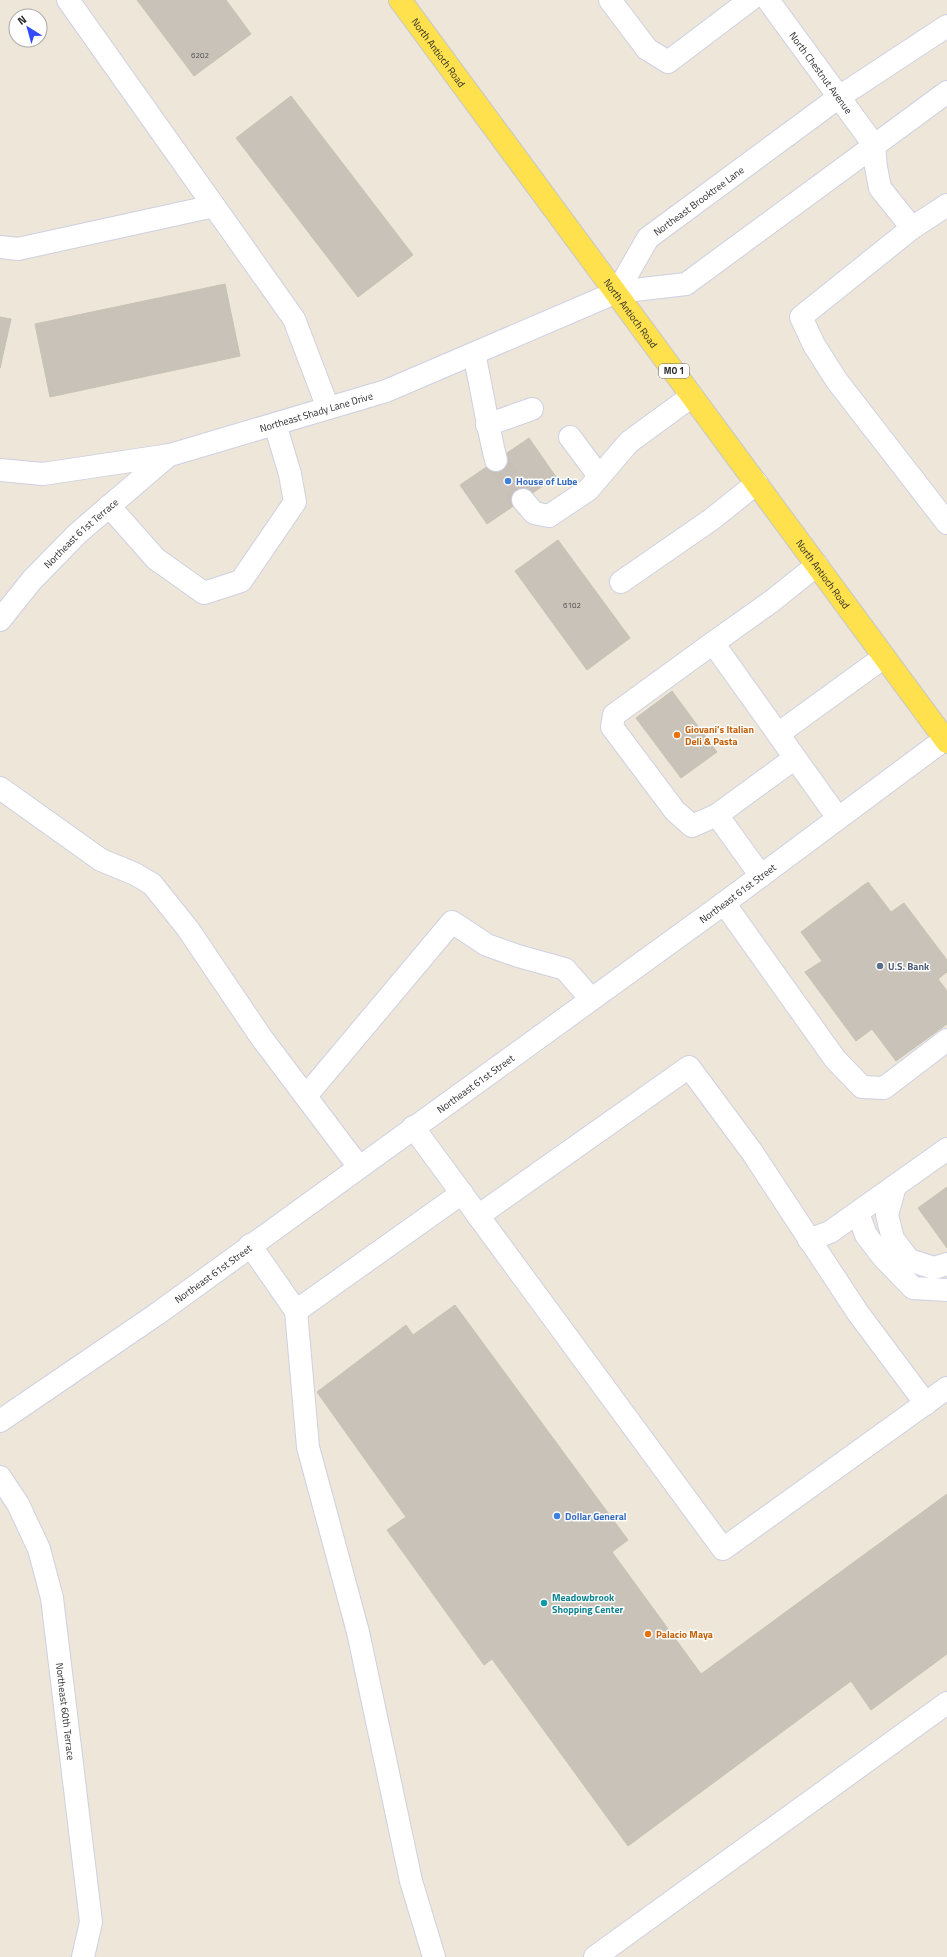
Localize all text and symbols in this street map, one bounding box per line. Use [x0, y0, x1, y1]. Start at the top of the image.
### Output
north arrow [8, 8, 48, 48]
text: N [14, 11, 30, 29]
street label: North Antioch Road [408, 15, 469, 90]
street label: North Chestnut Avenue [786, 29, 856, 117]
house number: 6202 [191, 49, 209, 61]
street label: Northeast Brooktree Lane [650, 163, 747, 240]
street label: North Antioch Road [600, 276, 661, 351]
road number: MO 1 [659, 364, 689, 378]
street label: Northeast Shady Lane Drive [258, 388, 375, 436]
place label: House of Lube [516, 474, 577, 489]
marker: House of Lube [503, 476, 513, 486]
street label: Northeast 61st Terrace [40, 495, 122, 572]
street label: North Antioch Road [792, 537, 853, 612]
house number: 6102 [563, 599, 581, 611]
place label: Giovani's Italian Deli & Pasta [685, 722, 754, 749]
marker: Giovani's Italian Deli & Pasta [672, 730, 682, 740]
street label: Northeast 61st Street [696, 860, 780, 927]
place label: U.S. Bank [888, 959, 930, 974]
marker: U.S. Bank [875, 961, 885, 971]
street label: Northeast 61st Street [434, 1050, 518, 1117]
street label: Northeast 61st Street [171, 1241, 255, 1307]
place label: Dollar General [565, 1509, 627, 1524]
marker: Dollar General [552, 1511, 562, 1521]
place label: Meadowbrook Shopping Center [552, 1590, 624, 1617]
marker: Meadowbrook Shopping Center [539, 1598, 549, 1608]
place label: Palacio Maya [656, 1627, 713, 1642]
marker: Palacio Maya [643, 1629, 653, 1639]
street label: Northeast 60th Terrace [52, 1662, 78, 1761]

